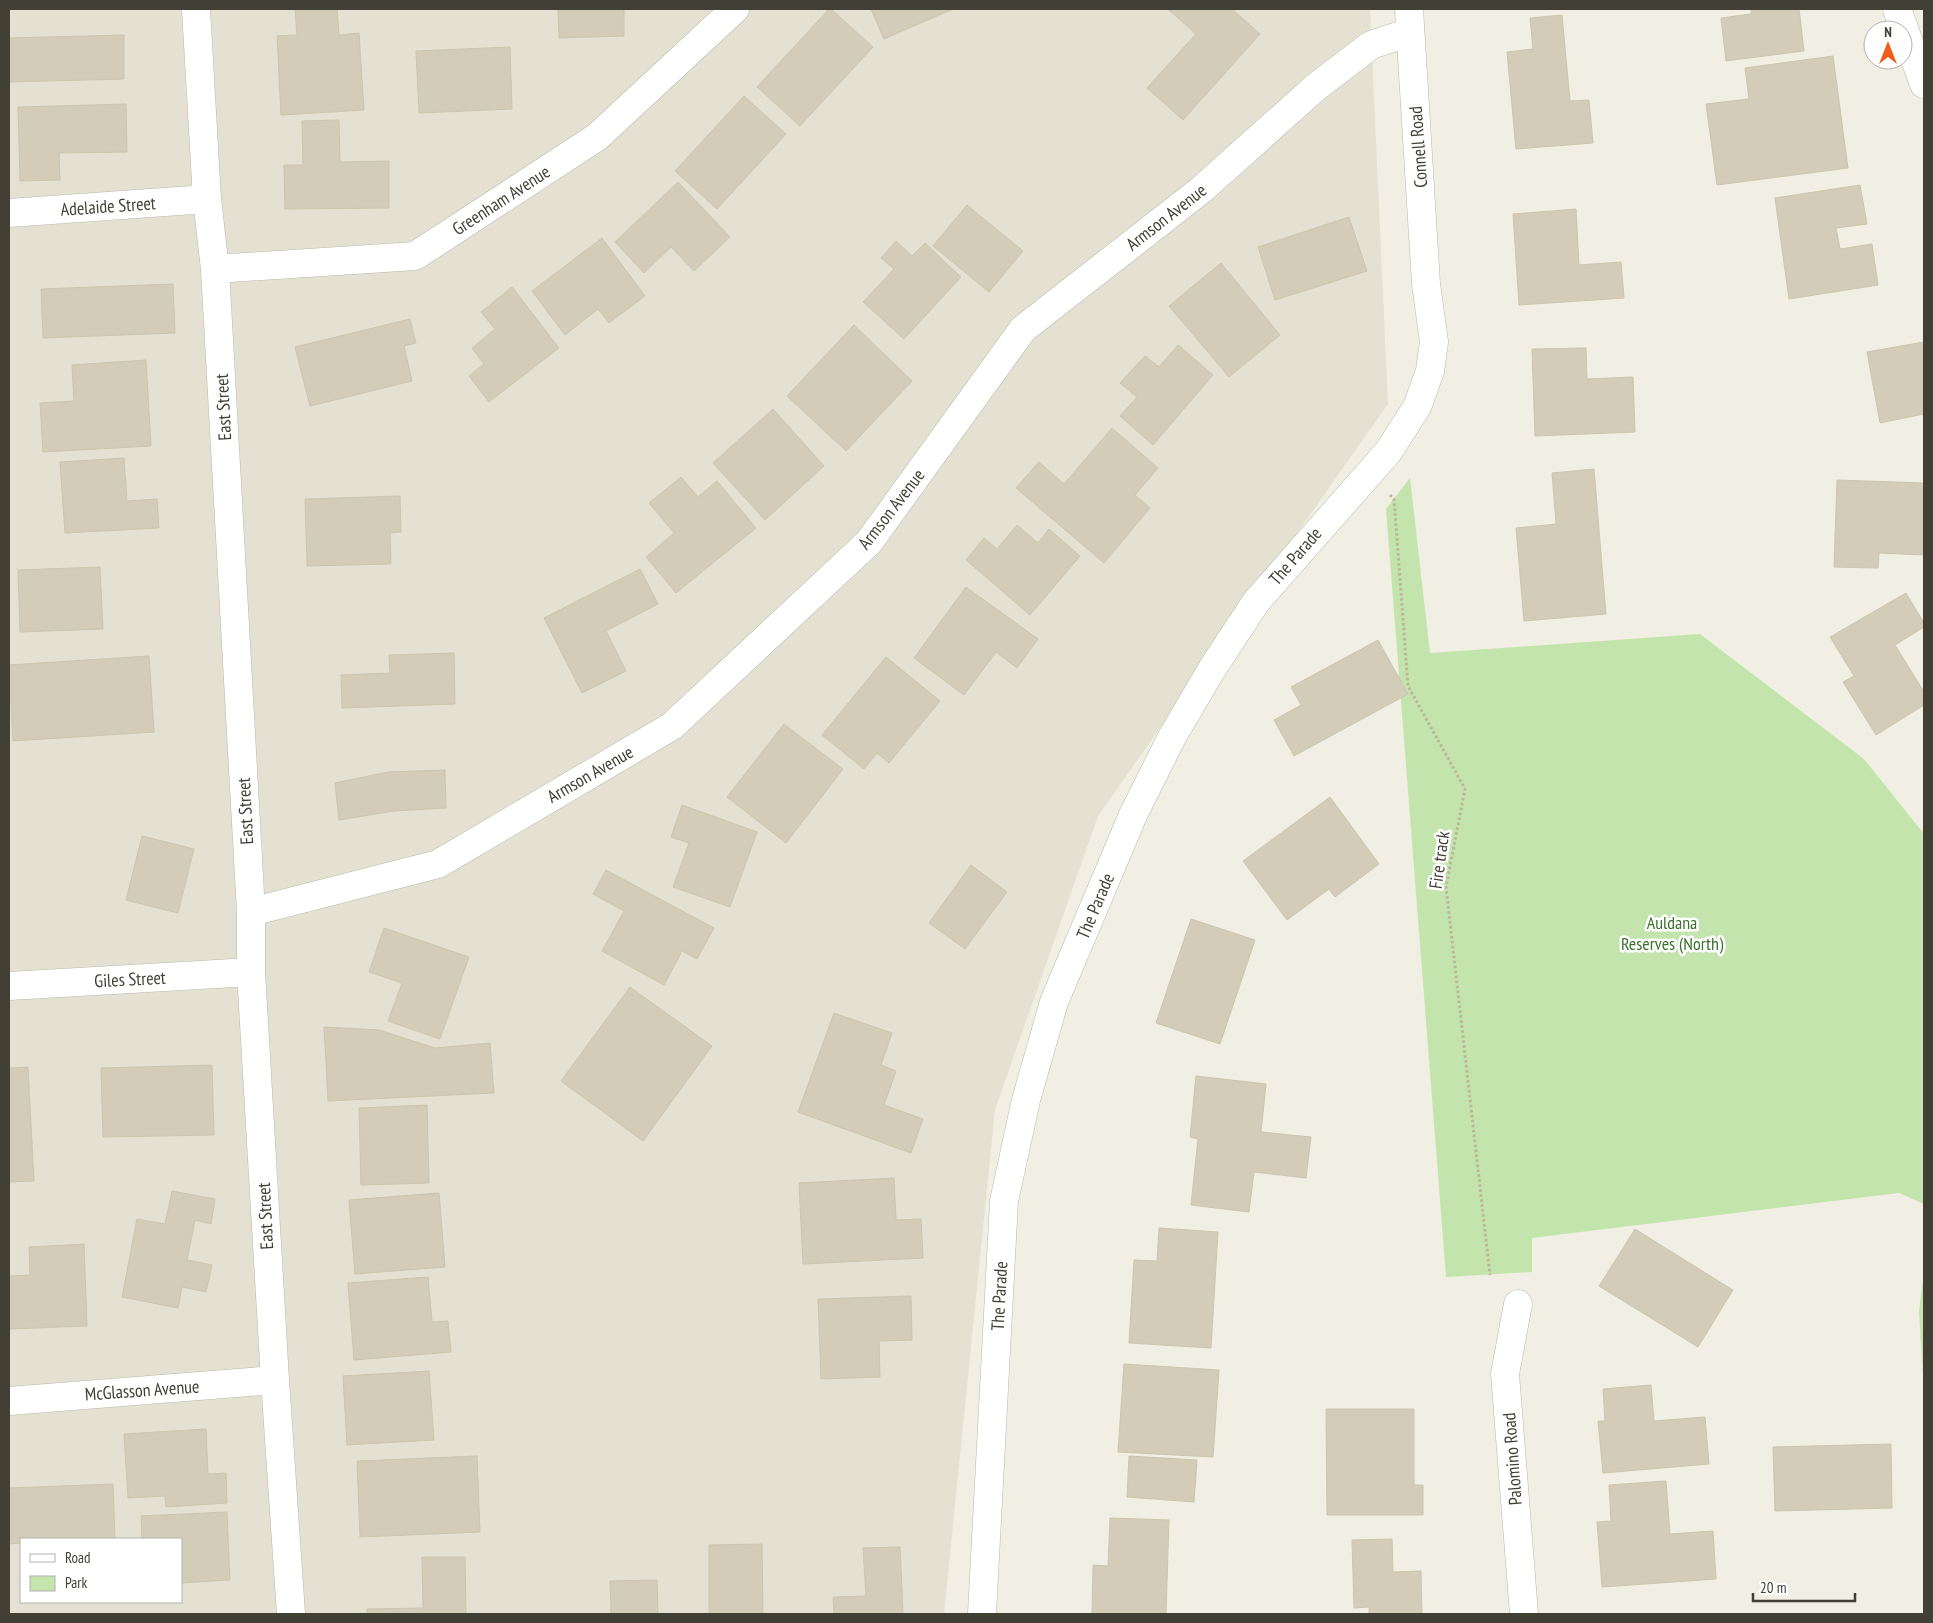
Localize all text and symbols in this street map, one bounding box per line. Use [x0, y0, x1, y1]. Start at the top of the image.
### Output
north arrow [1863, 20, 1913, 70]
text: N [1884, 23, 1892, 41]
street label: Connell Road [1404, 105, 1432, 189]
street label: Greenham Avenue [448, 160, 554, 240]
street label: Armson Avenue [1121, 178, 1211, 256]
street label: Adelaide Street [60, 191, 156, 221]
street label: East Street [210, 373, 236, 441]
street label: Armson Avenue [852, 464, 930, 554]
street label: The Parade [1264, 522, 1326, 590]
street label: Armson Avenue [543, 740, 637, 808]
street label: East Street [232, 777, 258, 845]
street label: Fire track [1424, 830, 1454, 890]
street label: The Parade [1071, 870, 1119, 942]
park label: Auldana Reserves (North) [1621, 911, 1724, 955]
street label: Giles Street [94, 966, 166, 992]
street label: East Street [252, 1182, 278, 1250]
street label: The Parade [986, 1261, 1012, 1331]
street label: McGlasson Avenue [84, 1375, 200, 1405]
street label: Palomino Road [1497, 1412, 1527, 1506]
legend [20, 1538, 182, 1603]
text: Road [65, 1548, 91, 1567]
scale bar [1753, 1570, 1856, 1602]
text: Park [65, 1573, 87, 1592]
text: 20 m [1760, 1578, 1786, 1597]

